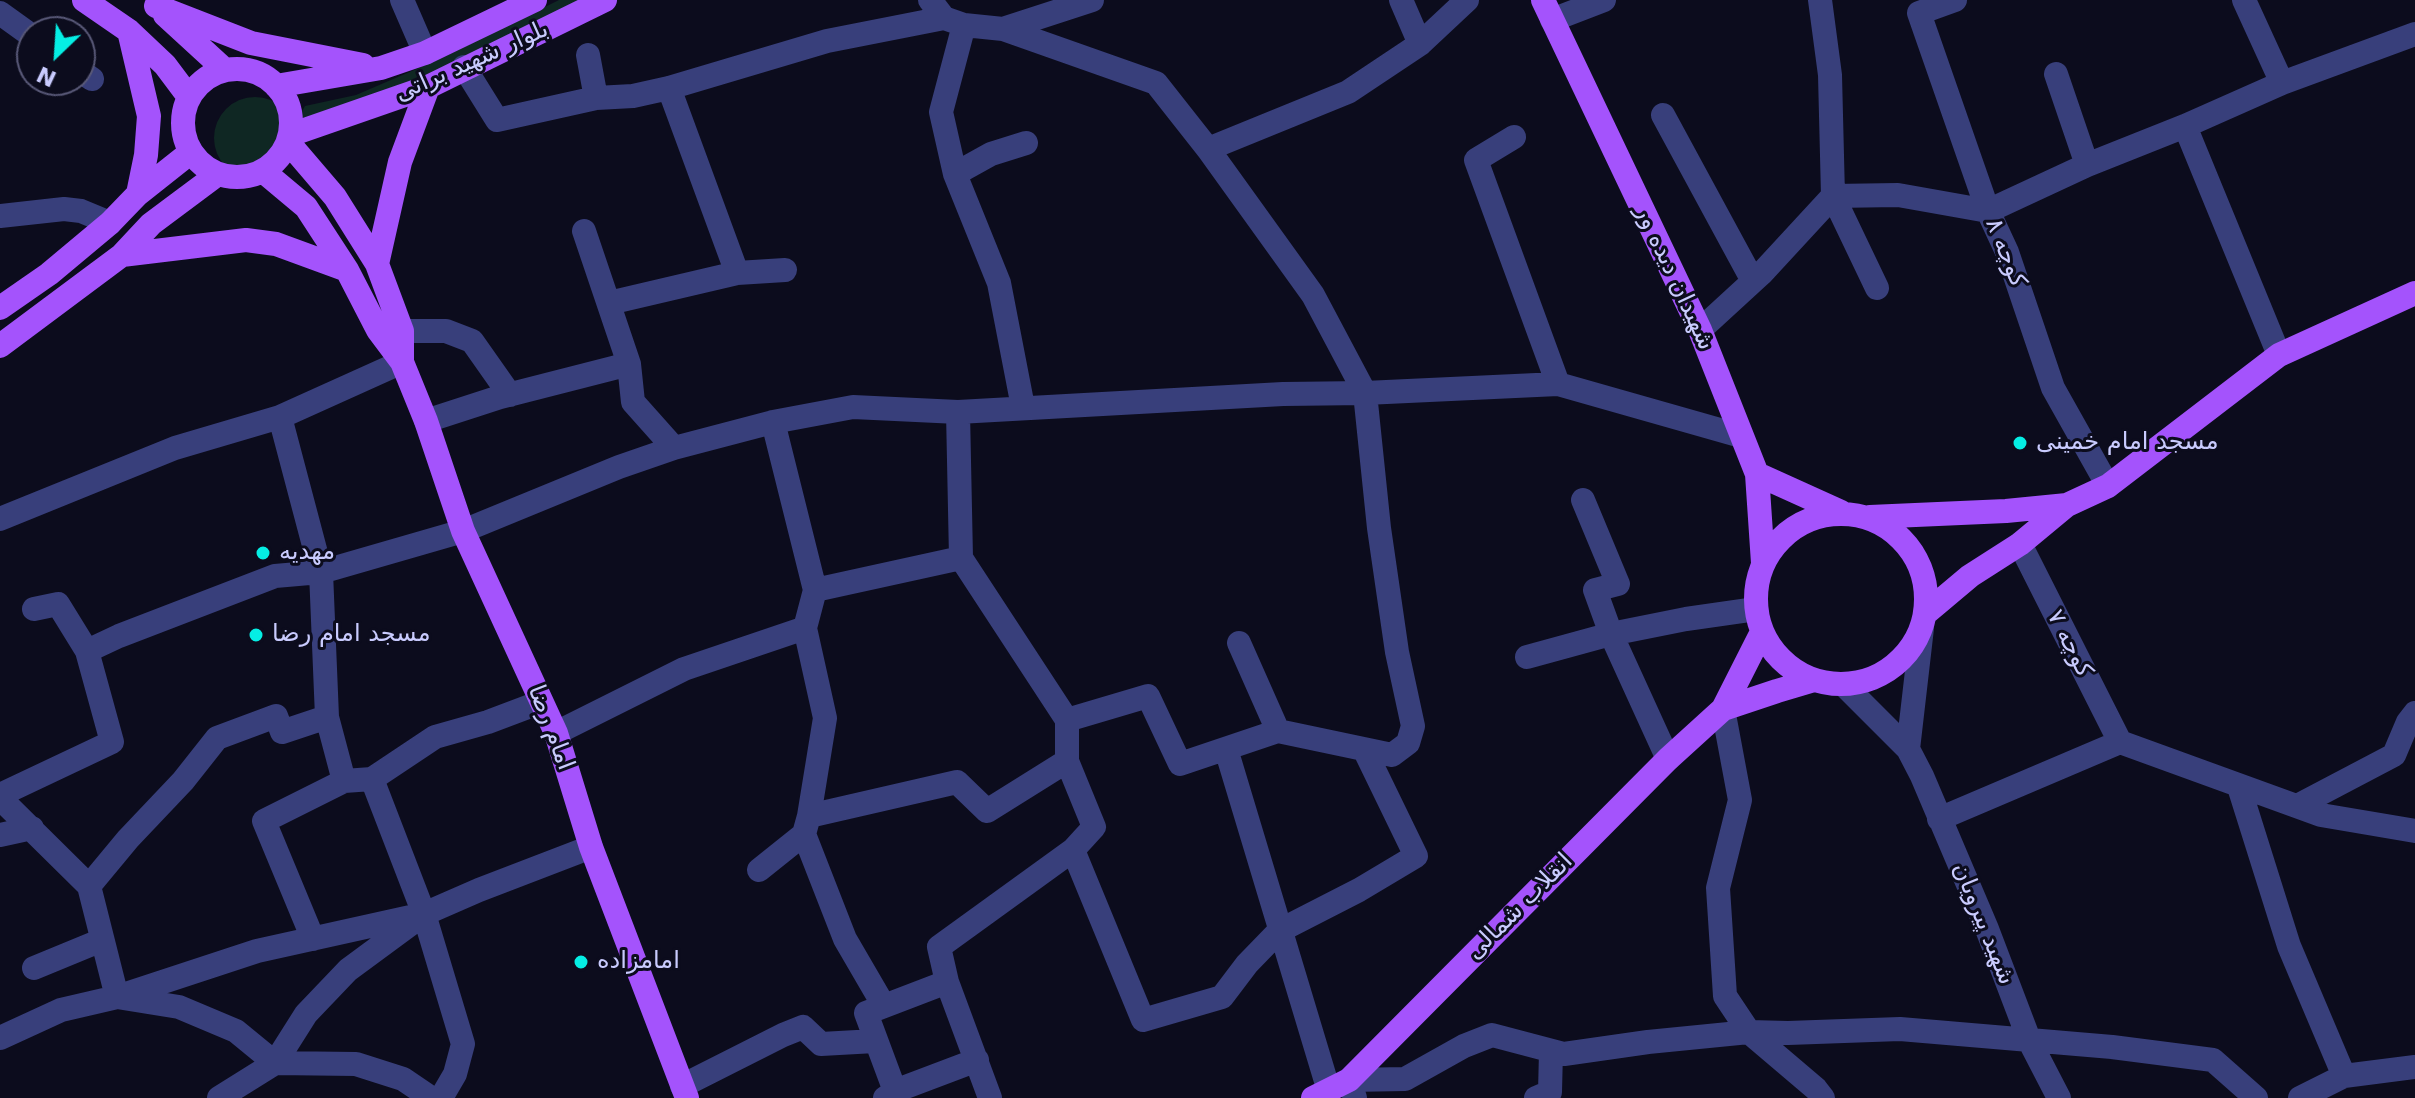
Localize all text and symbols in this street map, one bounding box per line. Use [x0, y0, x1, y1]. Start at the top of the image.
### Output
street label: بلوار شهید براتی [391, 15, 553, 109]
north arrow [16, 16, 96, 96]
text: N [33, 61, 60, 92]
street label: شهیدان دیده ور [1628, 201, 1720, 355]
street label: کوچه ۸ [1978, 214, 2032, 292]
place label: مسجد امام خمینی [2036, 429, 2219, 457]
marker: مسجد امام خمینی [2011, 434, 2029, 452]
place label: مهدیه [279, 539, 335, 567]
marker: مهدیه [254, 544, 272, 562]
street label: کوچه ۷ [2040, 605, 2098, 683]
place label: مسجد امام رضا [272, 621, 431, 649]
marker: مسجد امام رضا [247, 626, 265, 644]
street label: امام رضا [521, 681, 579, 775]
street label: انقلاب شمالی [1461, 848, 1579, 966]
street label: شهید پیرویان [1945, 859, 2021, 989]
place label: امامزاده [597, 948, 680, 976]
marker: امامزاده [572, 953, 590, 971]

